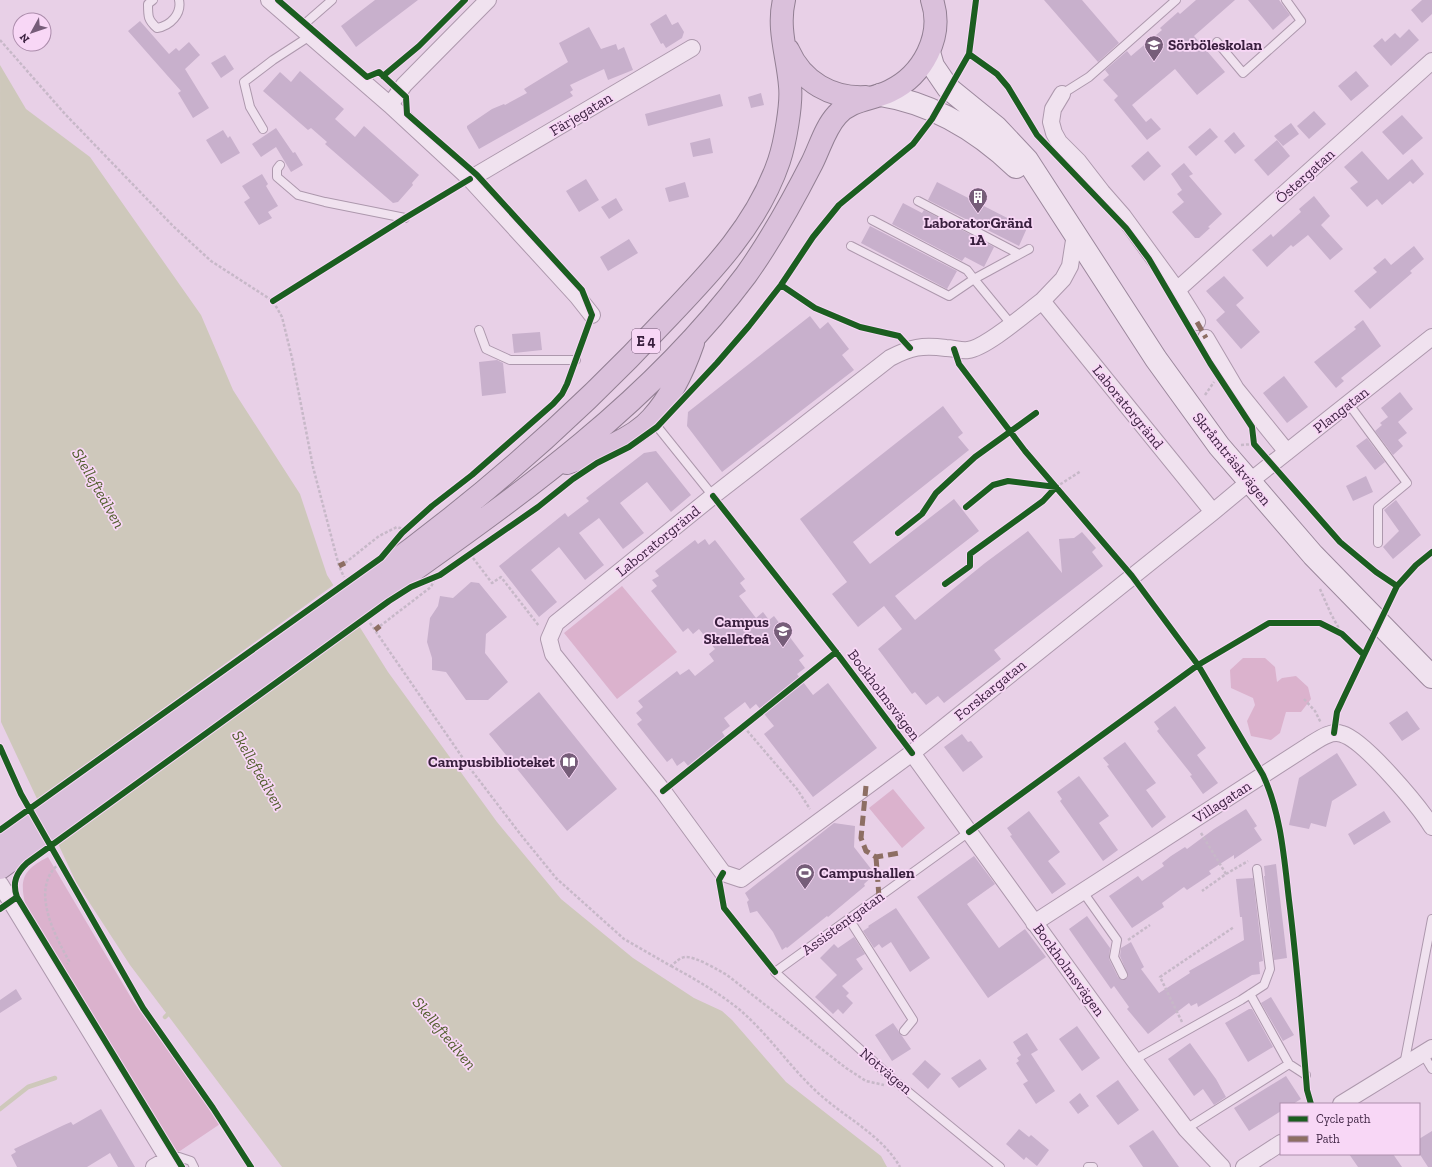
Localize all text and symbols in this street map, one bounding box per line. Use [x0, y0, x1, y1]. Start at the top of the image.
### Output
north arrow [12, 12, 52, 52]
text: N [17, 30, 32, 45]
school or university icon: Sörböleskolan [1143, 34, 1165, 62]
place label: Sörböleskolan [1168, 36, 1262, 54]
street label: Färjegatan [547, 88, 616, 140]
street label: Östergatan [1272, 145, 1339, 207]
building icon: LaboratorGränd 1A [967, 186, 989, 214]
place label: LaboratorGränd 1A [924, 214, 1033, 249]
road number: E 4 [632, 329, 660, 353]
street label: Laboratorgränd [1089, 361, 1168, 453]
street label: Plangatan [1310, 383, 1373, 437]
street label: Skråmträskvägen [1189, 409, 1275, 509]
water label: Skellefteälven [68, 445, 129, 532]
street label: Laboratorgränd [612, 501, 704, 580]
place label: Campus Skellefteå [703, 613, 769, 648]
school or university icon: Campus Skellefteå [772, 620, 794, 648]
street label: Bockholmsvägen [844, 646, 924, 745]
street label: Forskargatan [951, 655, 1030, 724]
water label: Skellefteälven [228, 727, 289, 814]
library icon: Campusbiblioteket [558, 751, 580, 779]
place label: Campusbiblioteket [428, 753, 556, 771]
street label: Villagatan [1189, 776, 1255, 828]
sports icon: Campushallen [794, 862, 816, 890]
place label: Campushallen [819, 864, 915, 882]
street label: Assistentgatan [798, 887, 888, 959]
street label: Bockholmsvägen [1029, 920, 1109, 1020]
water label: Skellefteälven [409, 993, 480, 1073]
street label: Notvägen [856, 1044, 916, 1098]
legend [1280, 1103, 1420, 1155]
text: Cycle path [1316, 1112, 1371, 1126]
text: Path [1316, 1132, 1340, 1146]

